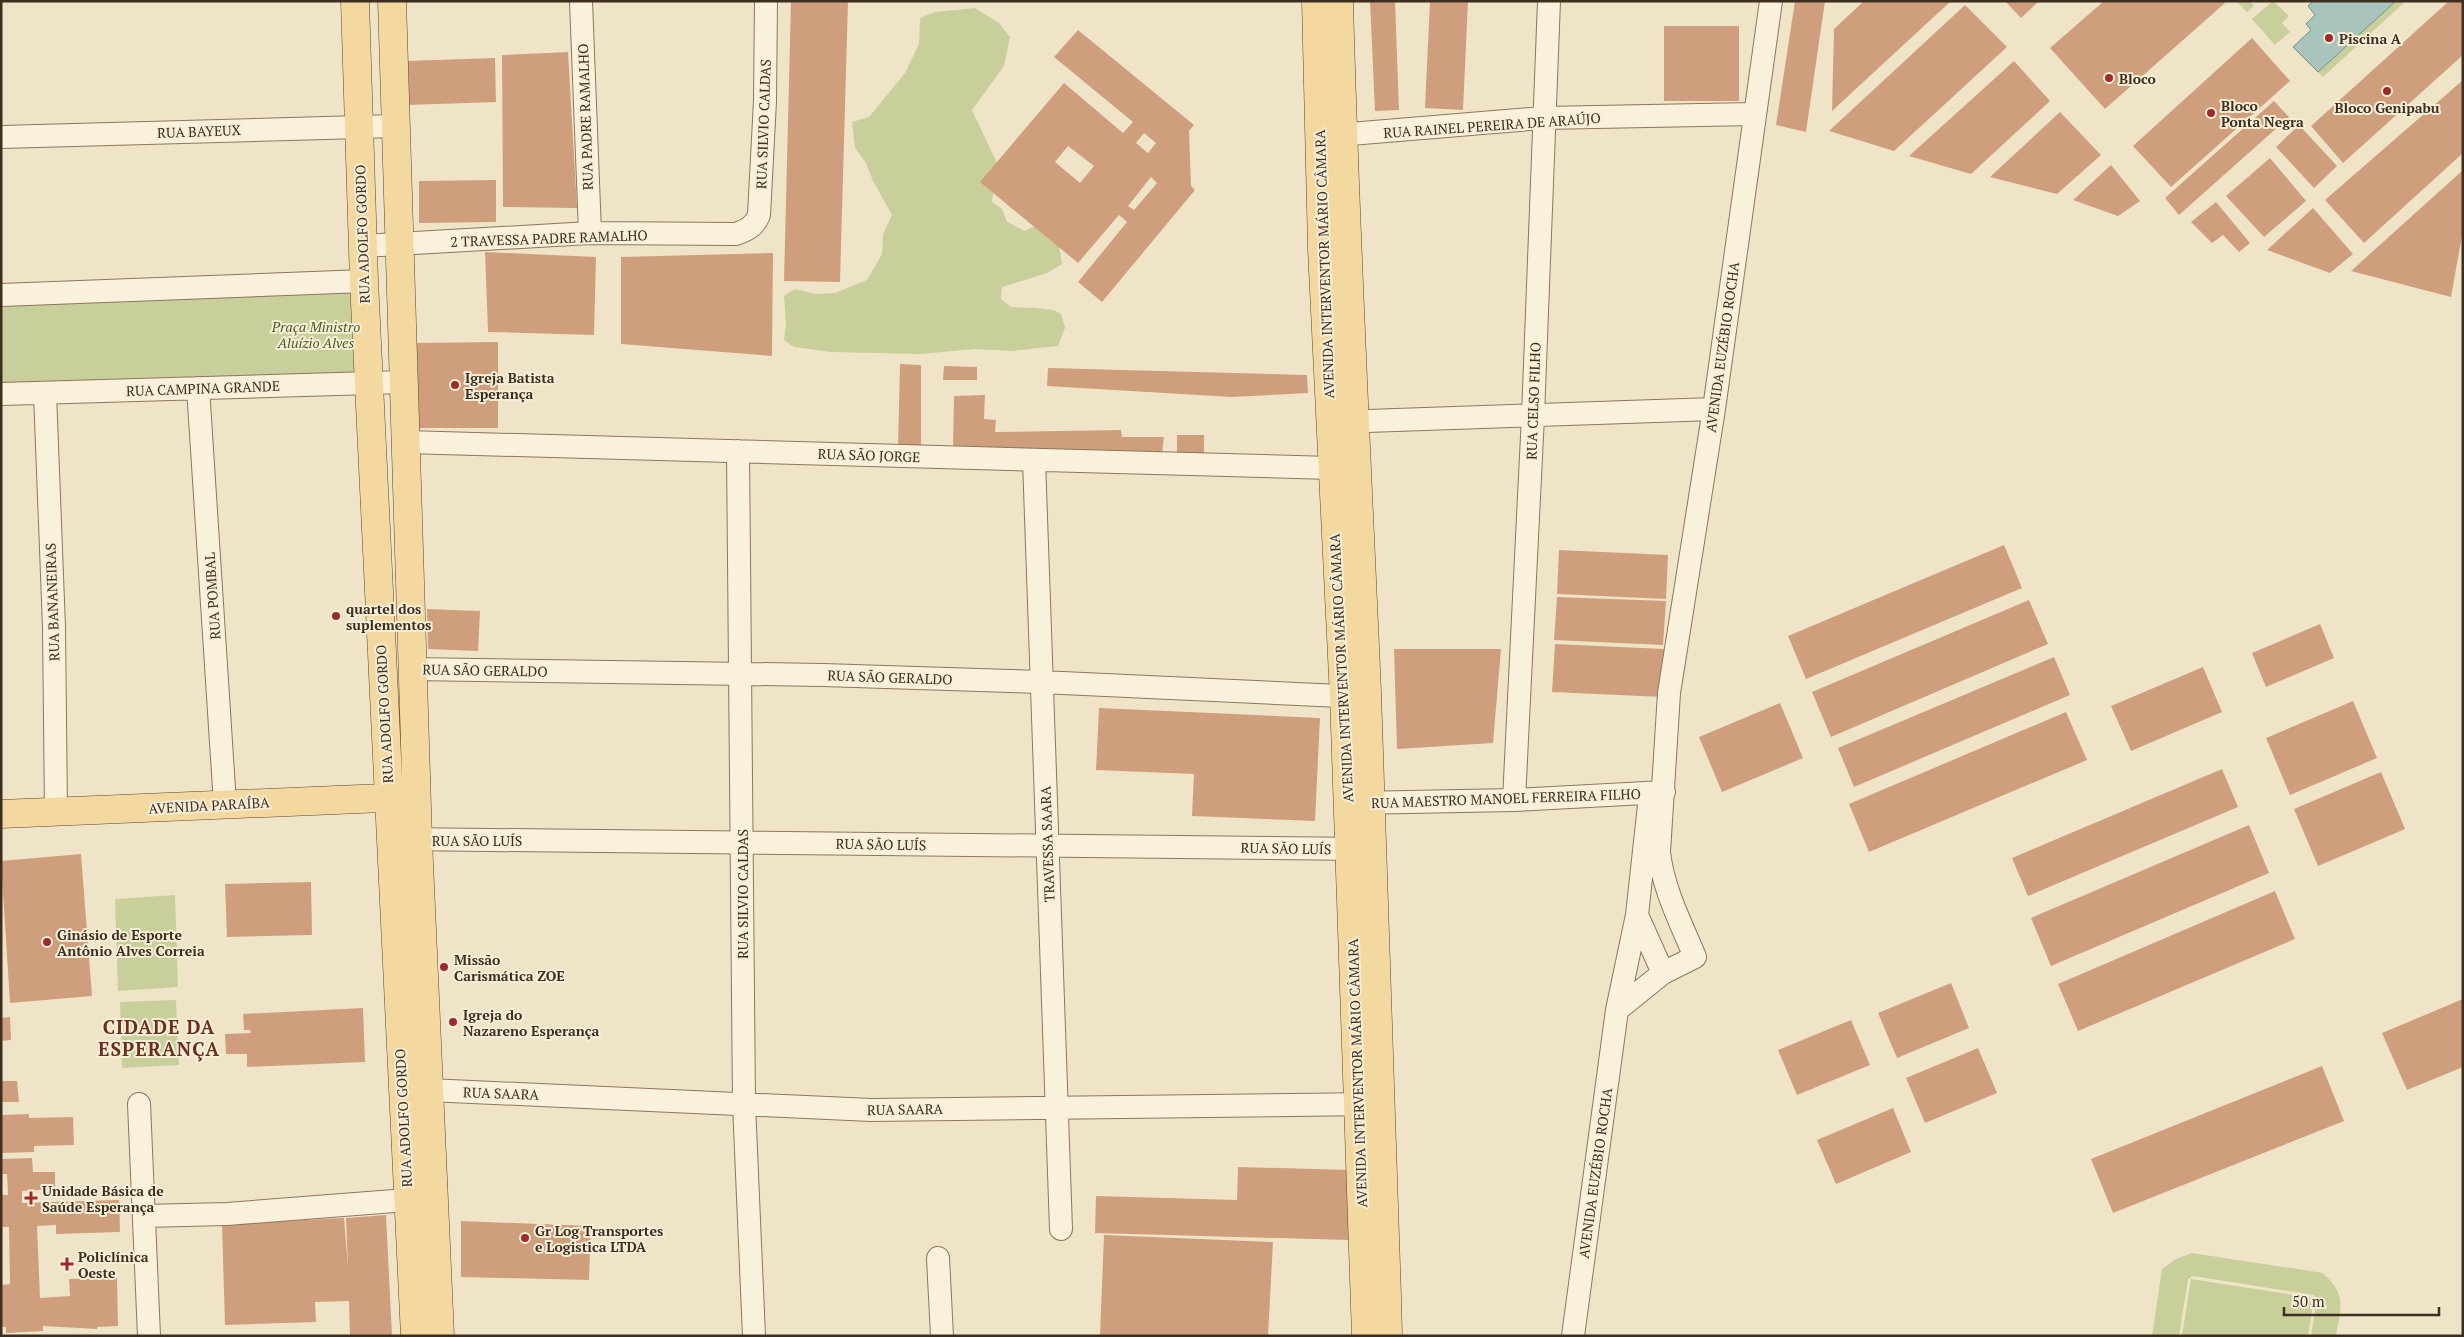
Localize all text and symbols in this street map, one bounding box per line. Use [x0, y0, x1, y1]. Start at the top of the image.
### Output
place label: Piscina A [2339, 29, 2402, 48]
marker: Piscina A [2323, 32, 2335, 44]
street label: RUA PADRE RAMALHO [573, 43, 597, 191]
street label: RUA SILVIO CALDAS [751, 59, 775, 189]
place label: Bloco [2119, 69, 2156, 88]
marker: Bloco [2103, 72, 2115, 84]
marker: Bloco Genipabu [2381, 85, 2393, 97]
place label: Bloco Ponta Negra [2221, 96, 2304, 131]
place label: Bloco Genipabu [2334, 98, 2440, 117]
marker: Bloco Ponta Negra [2205, 107, 2217, 119]
street label: RUA RAINEL PEREIRA DE ARAÚJO [1383, 108, 1601, 142]
street label: RUA BAYEUX [157, 120, 242, 142]
street label: AVENIDA INTERVENTOR MÁRIO CÂMARA [1310, 129, 1338, 399]
street label: RUA ADOLFO GORDO [350, 164, 374, 304]
street label: 2 TRAVESSA PADRE RAMALHO [450, 225, 648, 251]
street label: AVENIDA EUZÉBIO ROCHA [1701, 260, 1743, 434]
park label: Praça Ministro Aluízio Alves [271, 317, 360, 352]
street label: RUA CELSO FILHO [1521, 342, 1545, 460]
place label: Igreja Batista Esperança [465, 368, 555, 403]
street label: RUA CAMPINA GRANDE [126, 376, 280, 400]
marker: Igreja Batista Esperança [449, 379, 461, 391]
street label: RUA SÃO JORGE [817, 444, 921, 466]
street label: AVENIDA INTERVENTOR MÁRIO CÂMARA [1324, 533, 1358, 803]
street label: RUA BANANEIRAS [40, 543, 64, 661]
street label: RUA POMBAL [199, 551, 225, 640]
place label: quartel dos suplementos [346, 599, 431, 634]
marker: quartel dos suplementos [330, 610, 342, 622]
street label: RUA ADOLFO GORDO [371, 644, 397, 784]
street label: RUA SÃO GERALDO [422, 659, 548, 681]
street label: RUA SÃO GERALDO [827, 665, 953, 689]
street label: RUA MAESTRO MANOEL FERREIRA FILHO [1371, 784, 1641, 812]
street label: TRAVESSA SAARA [1035, 785, 1059, 902]
street label: AVENIDA PARAÍBA [148, 792, 271, 818]
street label: RUA SILVIO CALDAS [733, 829, 752, 959]
street label: RUA SÃO LUÍS [432, 831, 522, 850]
street label: RUA SÃO LUÍS [836, 834, 926, 854]
street label: RUA SÃO LUÍS [1241, 838, 1331, 858]
place label: Ginásio de Esporte Antônio Alves Correia [57, 925, 205, 960]
marker: Ginásio de Esporte Antônio Alves Correia [41, 936, 53, 948]
street label: AVENIDA INTERVENTOR MÁRIO CÂMARA [1343, 938, 1371, 1208]
place label: Missão Carismática ZOE [454, 950, 565, 985]
marker: Missão Carismática ZOE [438, 961, 450, 973]
place label: Igreja do Nazareno Esperança [463, 1005, 600, 1040]
district label: CIDADE DA ESPERANÇA [98, 1014, 220, 1062]
marker: Igreja do Nazareno Esperança [447, 1016, 459, 1028]
street label: RUA ADOLFO GORDO [390, 1048, 416, 1188]
street label: RUA SAARA [463, 1082, 540, 1104]
street label: AVENIDA EUZÉBIO ROCHA [1574, 1086, 1616, 1260]
street label: RUA SAARA [867, 1099, 944, 1119]
place label: Unidade Básica de Saúde Esperança [42, 1181, 164, 1216]
marker: Unidade Básica de Saúde Esperança [24, 1191, 38, 1205]
place label: Gr Log Transportes e Logistica LTDA [535, 1221, 663, 1256]
marker: Gr Log Transportes e Logistica LTDA [519, 1232, 531, 1244]
place label: Policlínica Oeste [78, 1247, 149, 1282]
marker: Policlínica Oeste [60, 1257, 74, 1271]
scale bar [2284, 1284, 2439, 1316]
text: 50 m [2292, 1291, 2325, 1311]

